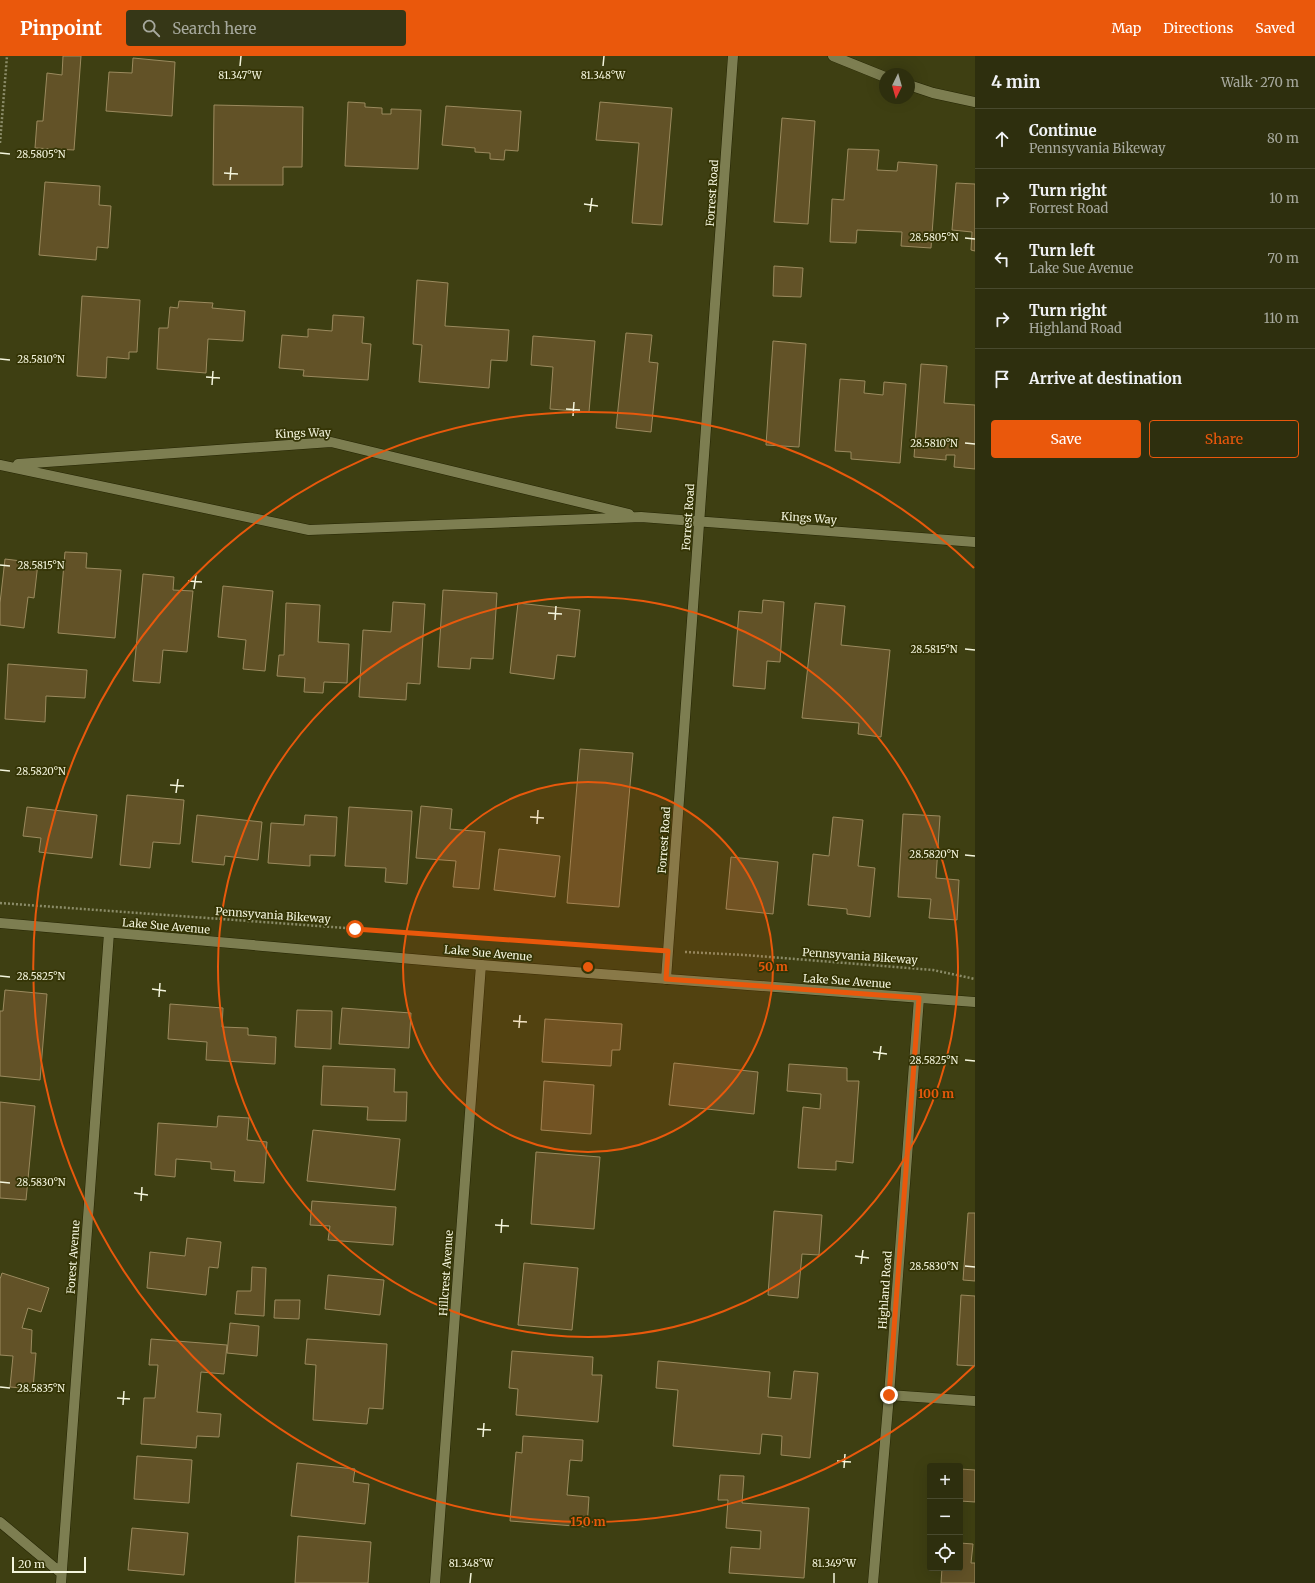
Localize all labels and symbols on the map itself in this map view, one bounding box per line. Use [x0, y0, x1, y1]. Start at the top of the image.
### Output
north arrow [879, 68, 915, 104]
text: 81.347°W [218, 69, 263, 82]
text: 81.348°W [581, 69, 626, 82]
text: 28.5805°N [16, 148, 66, 161]
street label: Forrest Road [703, 159, 721, 227]
text: 28.5805°N [909, 231, 959, 244]
text: 28.5810°N [17, 353, 65, 366]
street label: Kings Way [275, 425, 332, 441]
text: 28.5810°N [910, 437, 958, 450]
street label: Forrest Road [679, 483, 697, 551]
street label: Kings Way [781, 509, 838, 527]
text: 28.5815°N [18, 559, 65, 572]
text: 28.5815°N [911, 643, 958, 656]
text: 28.5820°N [16, 765, 66, 778]
street label: Forrest Road [655, 806, 673, 874]
text: 28.5820°N [909, 848, 959, 861]
street label: Pennsyvania Bikeway [215, 904, 332, 926]
street label: Lake Sue Avenue [121, 915, 211, 937]
route start [346, 920, 364, 938]
street label: Lake Sue Avenue [443, 942, 533, 964]
street label: Pennsyvania Bikeway [802, 945, 919, 967]
text: 50 m [758, 959, 788, 974]
centre of rings [581, 960, 595, 974]
text: 28.5825°N [17, 970, 65, 983]
street label: Lake Sue Avenue [802, 971, 892, 991]
text: 28.5825°N [910, 1054, 958, 1067]
text: 100 m [918, 1086, 954, 1101]
text: 28.5830°N [16, 1176, 66, 1189]
street label: Forest Avenue [63, 1219, 83, 1294]
street label: Hillcrest Avenue [436, 1229, 456, 1316]
street label: Highland Road [875, 1250, 895, 1330]
text: 28.5830°N [909, 1260, 959, 1273]
text: 28.5835°N [17, 1382, 65, 1395]
route end [880, 1386, 898, 1404]
text: 150 m [571, 1514, 606, 1529]
scale bar [12, 1555, 86, 1574]
text: 81.348°W [449, 1557, 494, 1570]
text: 81.349°W [812, 1557, 857, 1570]

